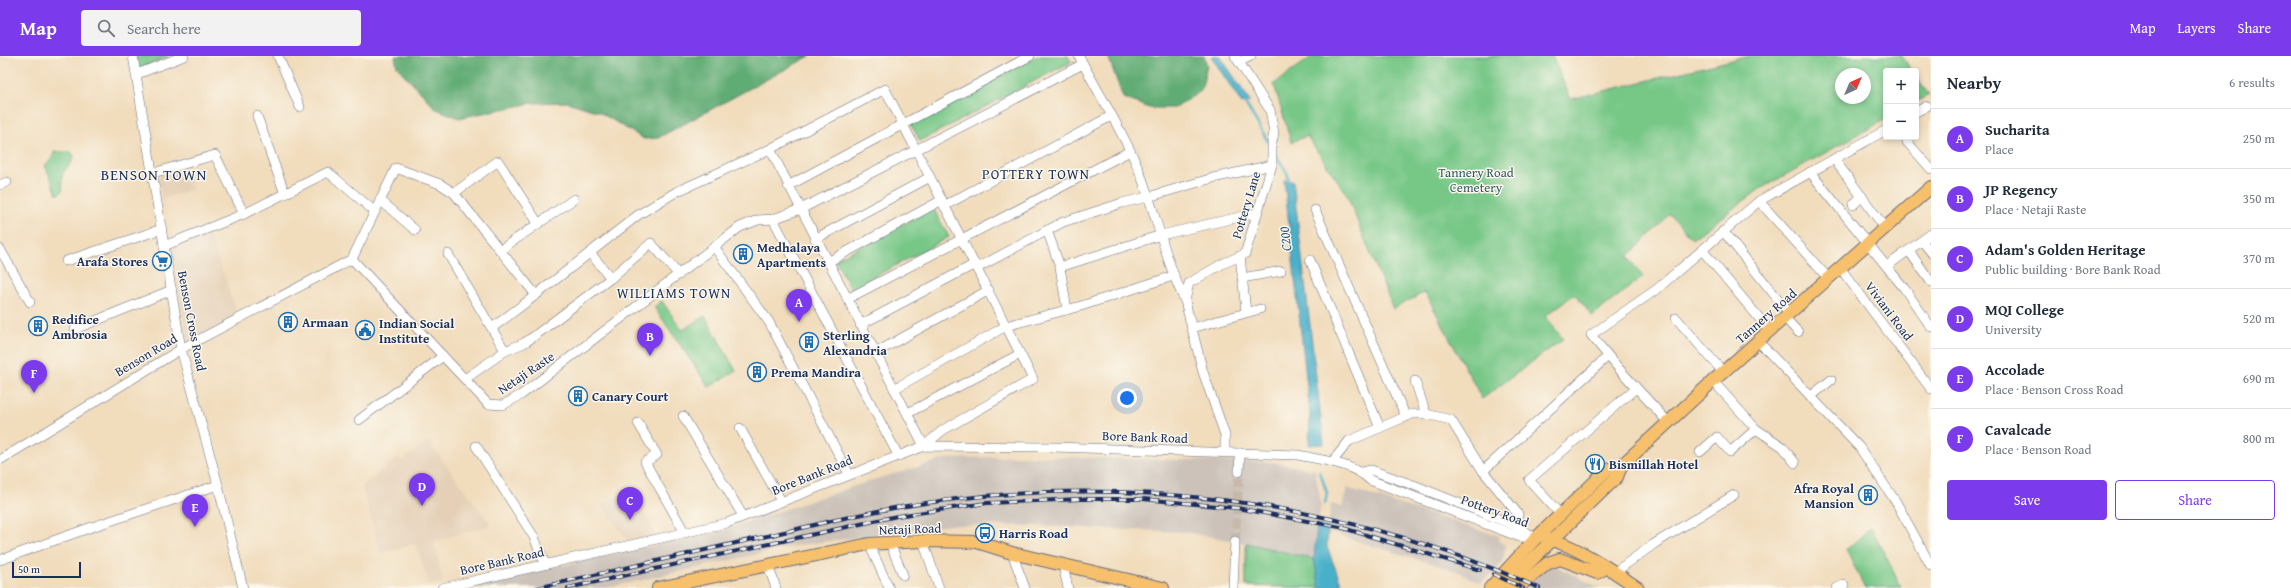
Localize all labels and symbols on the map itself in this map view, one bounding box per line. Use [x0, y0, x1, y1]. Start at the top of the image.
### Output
north arrow [1835, 68, 1871, 104]
park label: Tannery Road Cemetery [1438, 163, 1514, 197]
district label: BENSON TOWN [101, 164, 207, 185]
district label: POTTERY TOWN [982, 164, 1090, 184]
street label: Pottery Lane [1227, 169, 1265, 241]
water label: C200 [1274, 225, 1296, 252]
place label: Medhalaya Apartments [757, 238, 826, 272]
building icon: Medhalaya Apartments [732, 243, 754, 265]
supermarket icon: Arafa Stores [151, 250, 173, 272]
place label: Arafa Stores [77, 252, 148, 271]
street label: Benson Cross Road [173, 269, 211, 373]
street label: Viviani Road [1861, 278, 1918, 344]
district label: WILLIAMS TOWN [617, 283, 731, 303]
street label: Tannery Road [1731, 284, 1801, 348]
pin: A [786, 289, 812, 322]
place label: Redifice Ambrosia [52, 310, 108, 344]
building icon: Armaan [277, 311, 299, 333]
place label: Armaan [302, 313, 349, 332]
place label: Indian Social Institute [379, 314, 454, 348]
building icon: Redifice Ambrosia [27, 315, 49, 337]
public building icon: Indian Social Institute [354, 319, 376, 341]
pin: B [637, 323, 663, 356]
place label: Sterling Alexandria [823, 326, 887, 360]
street label: Benson Road [111, 329, 181, 381]
building icon: Sterling Alexandria [798, 331, 820, 353]
street label: Netaji Raste [494, 347, 558, 399]
pin: F [21, 360, 47, 393]
building icon: Prema Mandira [746, 361, 768, 383]
place label: Prema Mandira [771, 363, 861, 382]
building icon: Canary Court [567, 385, 589, 407]
place label: Canary Court [592, 387, 669, 406]
your location [1117, 388, 1137, 408]
street label: Bore Bank Road [1102, 426, 1188, 448]
street label: Bore Bank Road [769, 450, 855, 500]
restaurant icon: Bismillah Hotel [1584, 453, 1606, 475]
place label: Bismillah Hotel [1609, 455, 1698, 474]
pin: D [409, 473, 435, 506]
place label: Afra Royal Mansion [1794, 479, 1854, 513]
building icon: Afra Royal Mansion [1857, 484, 1879, 506]
pin: C [617, 487, 643, 520]
street label: Pottery Road [1458, 490, 1532, 532]
pin: E [182, 494, 208, 527]
street label: Netaji Road [878, 518, 942, 540]
bus stop icon: Harris Road [974, 522, 996, 544]
place label: Harris Road [999, 524, 1069, 543]
street label: Bore Bank Road [458, 542, 546, 580]
scale bar [12, 560, 81, 579]

